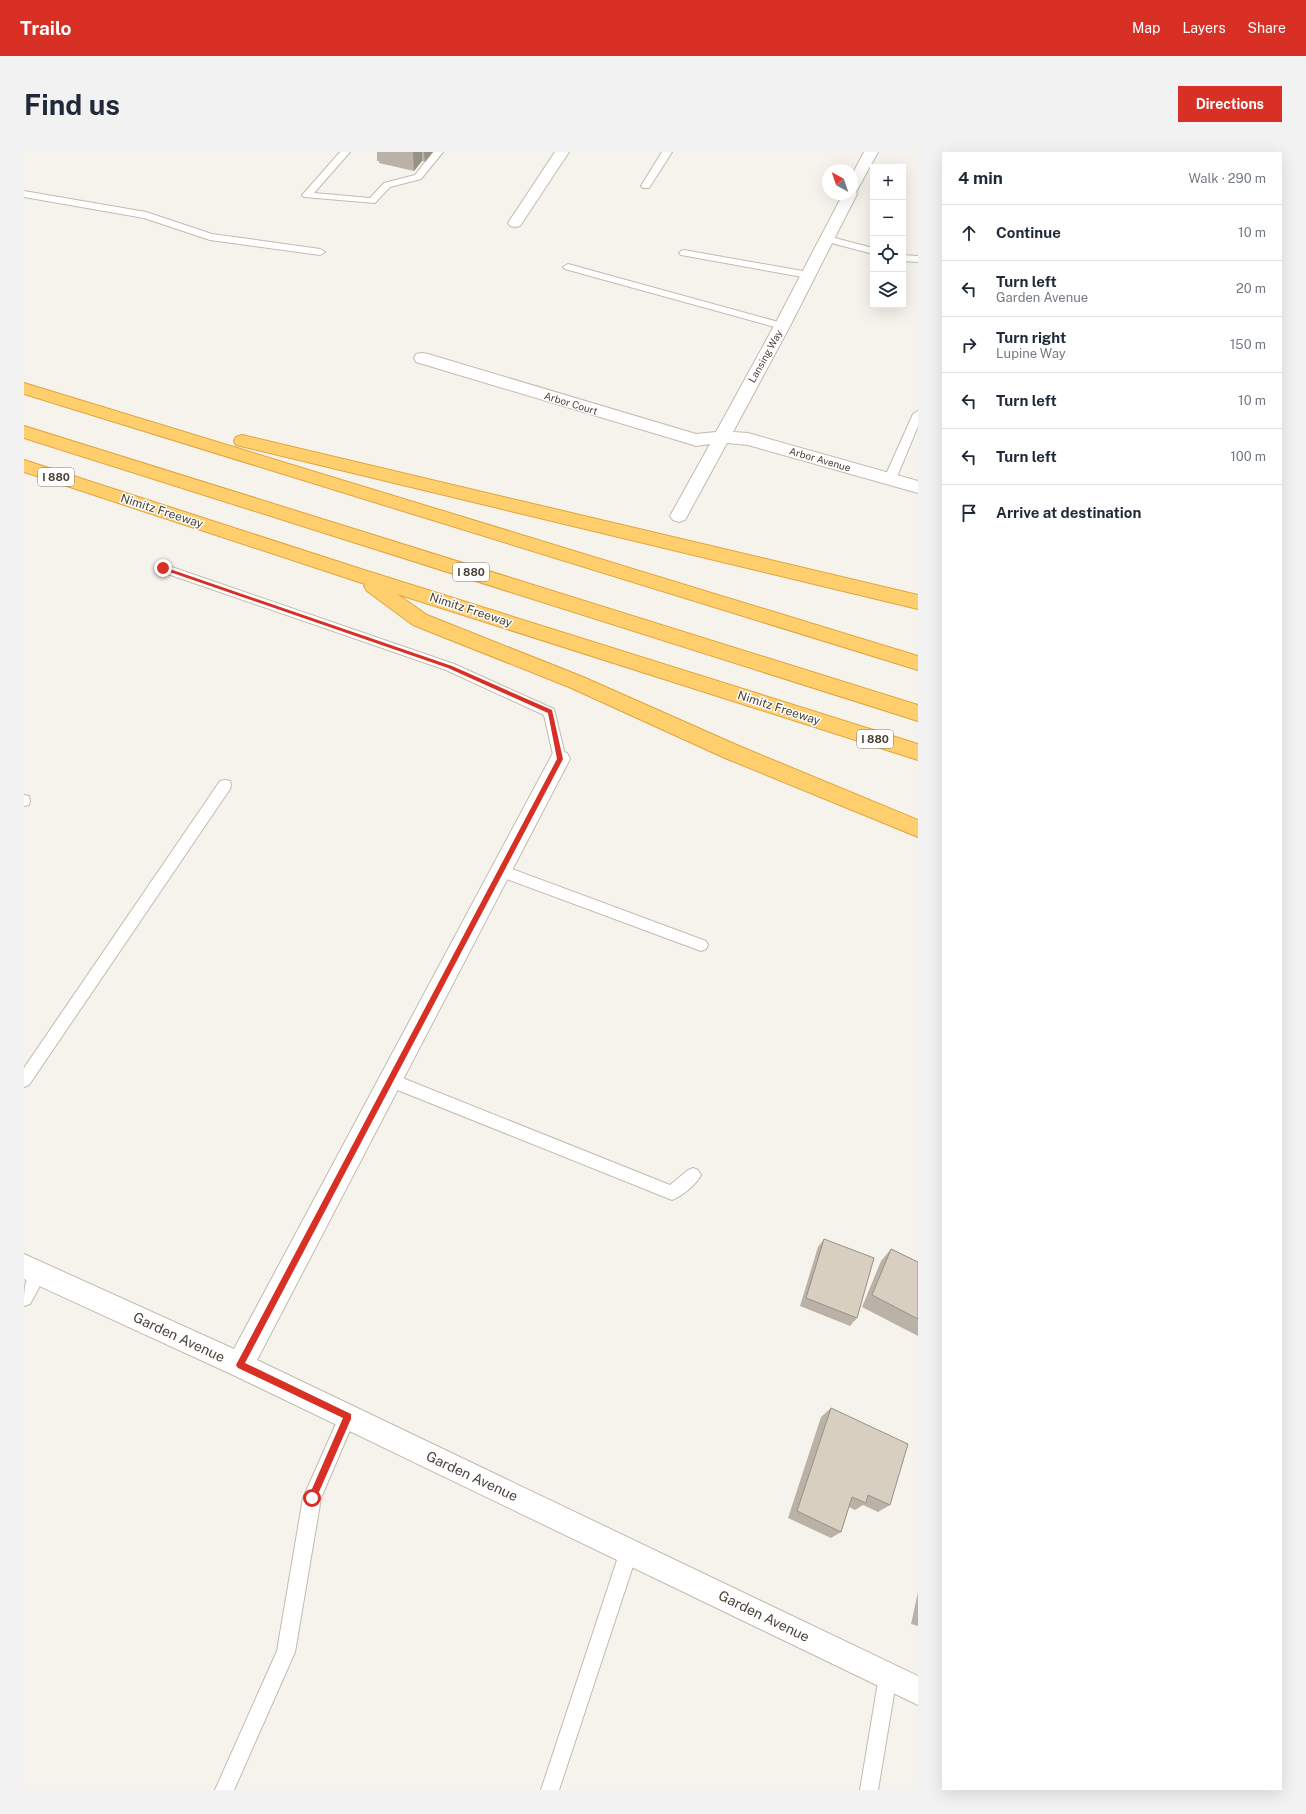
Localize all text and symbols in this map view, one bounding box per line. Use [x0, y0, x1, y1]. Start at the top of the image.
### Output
text: Trailo [20, 17, 72, 39]
text: Map [1132, 20, 1160, 36]
text: Layers [1182, 20, 1226, 36]
text: Share [1248, 20, 1286, 36]
button: Directions [1178, 86, 1282, 122]
text: Find us [24, 88, 120, 121]
north arrow [822, 164, 858, 200]
map controls [870, 164, 906, 308]
button: + [870, 164, 906, 200]
text: 4 min [958, 168, 1003, 188]
text: Walk · 290 m [1188, 171, 1266, 186]
button: − [870, 200, 906, 236]
icon: ahead [958, 222, 980, 244]
text: Continue [996, 224, 1061, 241]
text: 10 m [1238, 225, 1266, 240]
button: locate [870, 236, 906, 272]
button: layers [870, 272, 906, 308]
text: Turn left [996, 273, 1057, 290]
icon: left [958, 278, 980, 300]
text: 20 m [1236, 281, 1266, 296]
text: Garden Avenue [996, 290, 1088, 305]
street label: Lansing Way [746, 327, 785, 384]
text: Turn right [996, 329, 1066, 346]
icon: right [958, 334, 980, 356]
text: 150 m [1230, 337, 1266, 352]
text: Lupine Way [996, 346, 1066, 361]
street label: Arbor Court [543, 389, 599, 417]
icon: left [958, 390, 980, 412]
text: Turn left [996, 392, 1057, 409]
text: 10 m [1238, 393, 1266, 408]
street label: Arbor Avenue [788, 445, 852, 474]
icon: left [958, 446, 980, 468]
text: Turn left [996, 448, 1057, 465]
text: 100 m [1230, 449, 1266, 464]
road number: I 880 [38, 468, 74, 486]
street label: Nimitz Freeway [119, 491, 206, 531]
icon: arrive [958, 502, 980, 524]
text: Arrive at destination [996, 504, 1141, 521]
route end [154, 559, 172, 577]
road number: I 880 [453, 563, 489, 581]
street label: Nimitz Freeway [428, 590, 515, 630]
street label: Nimitz Freeway [736, 688, 823, 728]
road number: I 880 [857, 730, 893, 748]
street label: Garden Avenue [131, 1309, 227, 1365]
street label: Garden Avenue [424, 1448, 520, 1504]
route start [303, 1489, 321, 1507]
street label: Garden Avenue [716, 1587, 812, 1645]

